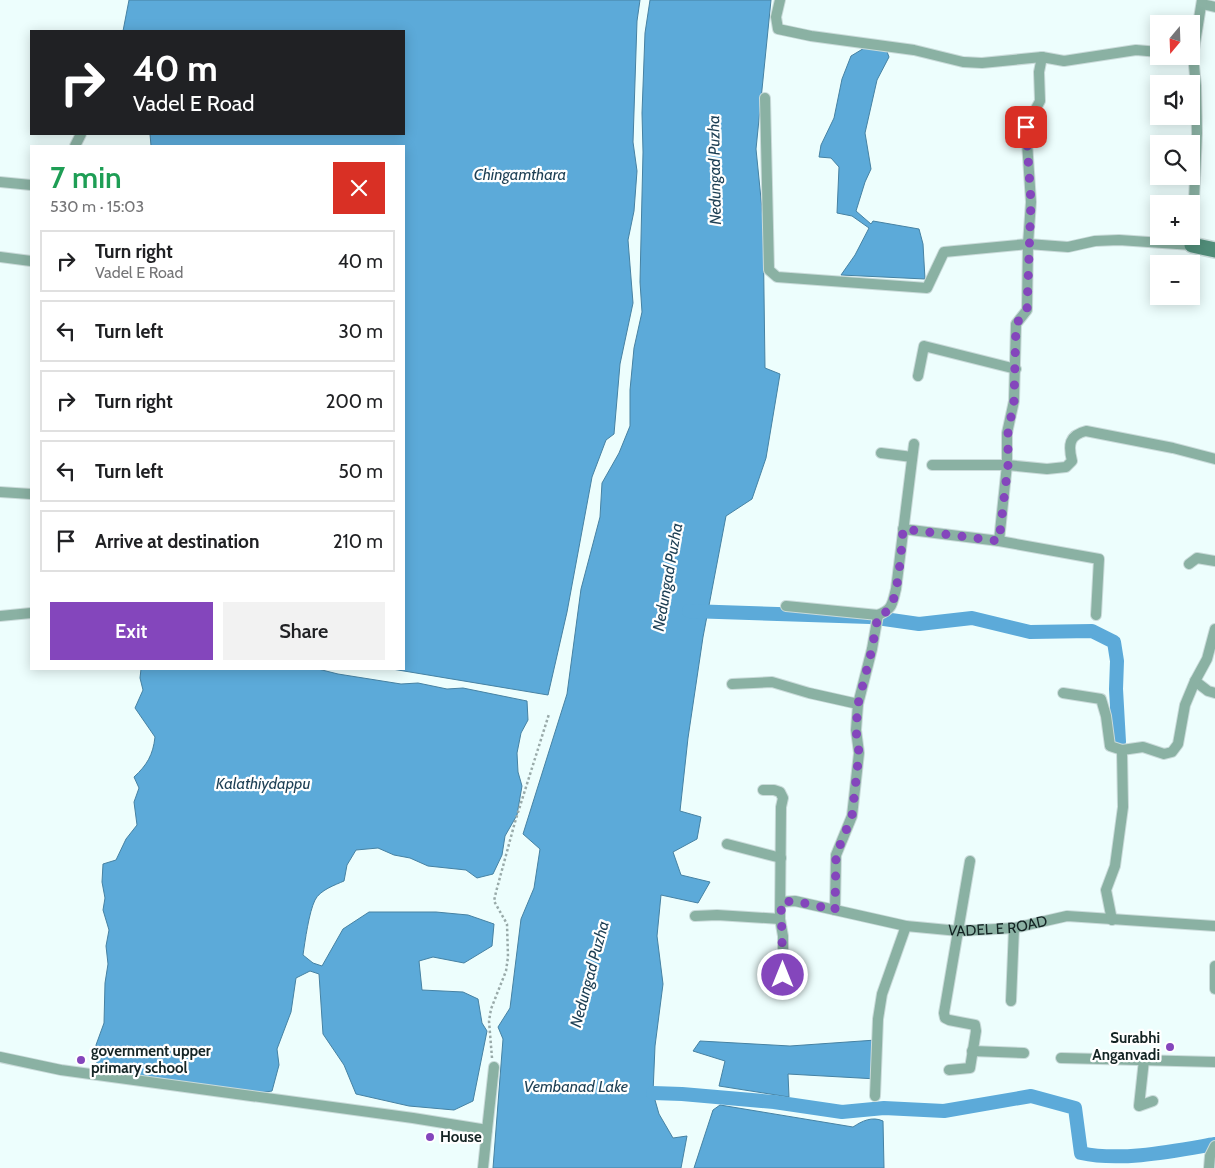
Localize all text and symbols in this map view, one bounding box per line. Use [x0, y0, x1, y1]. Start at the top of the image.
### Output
north arrow [1150, 15, 1200, 65]
map controls [1150, 15, 1200, 305]
text: 40 m [133, 47, 218, 90]
icon: right [50, 50, 115, 115]
button: sound [1150, 75, 1200, 125]
text: Vadel E Road [133, 90, 255, 117]
pin [1005, 106, 1047, 148]
icon: arrive [1012, 113, 1040, 141]
water label: Nedungad Puzha [704, 115, 725, 225]
button: search [1150, 135, 1200, 185]
text: 7 min [50, 159, 122, 196]
button: close [333, 162, 385, 214]
water label: Chingamthara [474, 165, 566, 184]
button: + [1150, 195, 1200, 245]
text: 530 m · 15:03 [50, 197, 144, 216]
text: Turn right [95, 240, 173, 263]
icon: right [52, 247, 80, 275]
text: 40 m [338, 250, 383, 273]
button: − [1150, 255, 1200, 305]
text: Vadel E Road [95, 263, 183, 282]
icon: left [52, 317, 80, 345]
text: Turn left [95, 320, 163, 343]
text: 30 m [339, 320, 383, 343]
icon: right [52, 387, 80, 415]
text: Turn right [95, 390, 173, 413]
text: 200 m [326, 390, 383, 413]
icon: left [52, 457, 80, 485]
text: Turn left [95, 460, 163, 483]
text: 50 m [339, 460, 383, 483]
water label: Nedungad Puzha [649, 521, 686, 633]
icon: arrive [52, 527, 80, 555]
text: Arrive at destination [95, 530, 259, 553]
text: 210 m [333, 530, 383, 553]
button: Exit [50, 602, 213, 660]
button: Share [223, 602, 385, 660]
water label: Kalathiydappu [216, 774, 310, 793]
street label: VADEL E ROAD [947, 912, 1049, 940]
water label: Nedungad Puzha [566, 919, 613, 1030]
position arrow [756, 948, 808, 1000]
place label: Surabhi Anganvadi [1092, 1029, 1160, 1064]
marker: Surabhi Anganvadi [1164, 1041, 1176, 1053]
place label: government upper primary school [91, 1042, 211, 1077]
marker: government upper primary school [75, 1054, 87, 1066]
water label: Vembanad Lake [524, 1077, 628, 1096]
place label: House [440, 1128, 482, 1146]
marker: House [424, 1131, 436, 1143]

